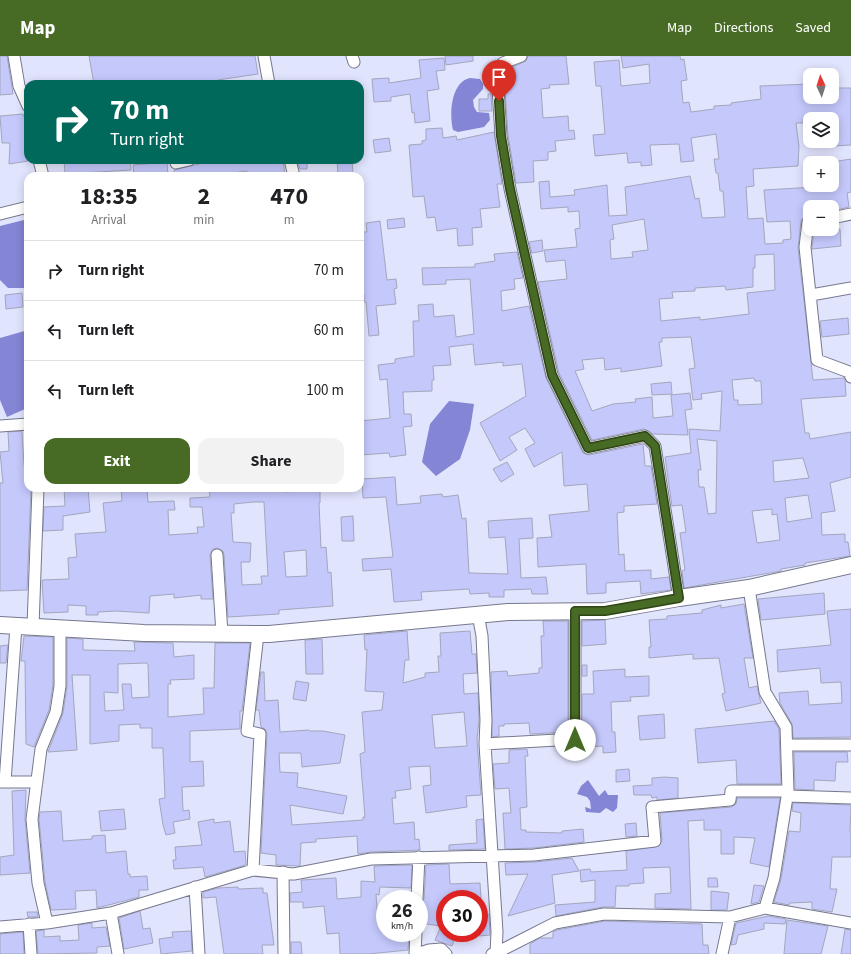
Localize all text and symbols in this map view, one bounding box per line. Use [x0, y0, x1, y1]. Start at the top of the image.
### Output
text: Map [20, 15, 55, 42]
text: Map [667, 18, 692, 38]
text: Directions [714, 18, 773, 38]
text: Saved [795, 18, 831, 38]
pin [482, 60, 516, 101]
icon: arrive [488, 66, 510, 88]
north arrow [803, 68, 839, 104]
map controls [803, 68, 839, 236]
text: 70 m [110, 90, 169, 130]
icon: right [44, 96, 96, 148]
button: layers [803, 112, 839, 148]
text: Turn right [110, 127, 184, 152]
button: + [803, 156, 839, 192]
text: 18:35 [80, 179, 138, 214]
text: 2 [198, 179, 210, 214]
text: 470 [270, 179, 308, 214]
button: − [803, 200, 839, 236]
text: Arrival [91, 211, 126, 229]
text: min [193, 211, 214, 229]
text: m [284, 211, 295, 229]
icon: right [44, 260, 66, 282]
text: Turn right [78, 260, 144, 281]
text: 70 m [314, 260, 344, 281]
icon: left [44, 320, 66, 342]
text: Turn left [78, 320, 134, 341]
text: 60 m [314, 320, 344, 341]
icon: left [44, 380, 66, 402]
text: Turn left [78, 380, 134, 401]
text: 100 m [306, 380, 344, 401]
button: Exit [44, 438, 190, 484]
button: Share [198, 438, 344, 484]
position arrow [554, 719, 596, 761]
speed limit sign: 30 [436, 890, 488, 942]
text: 26 [391, 897, 413, 925]
text: km/h [391, 919, 413, 933]

